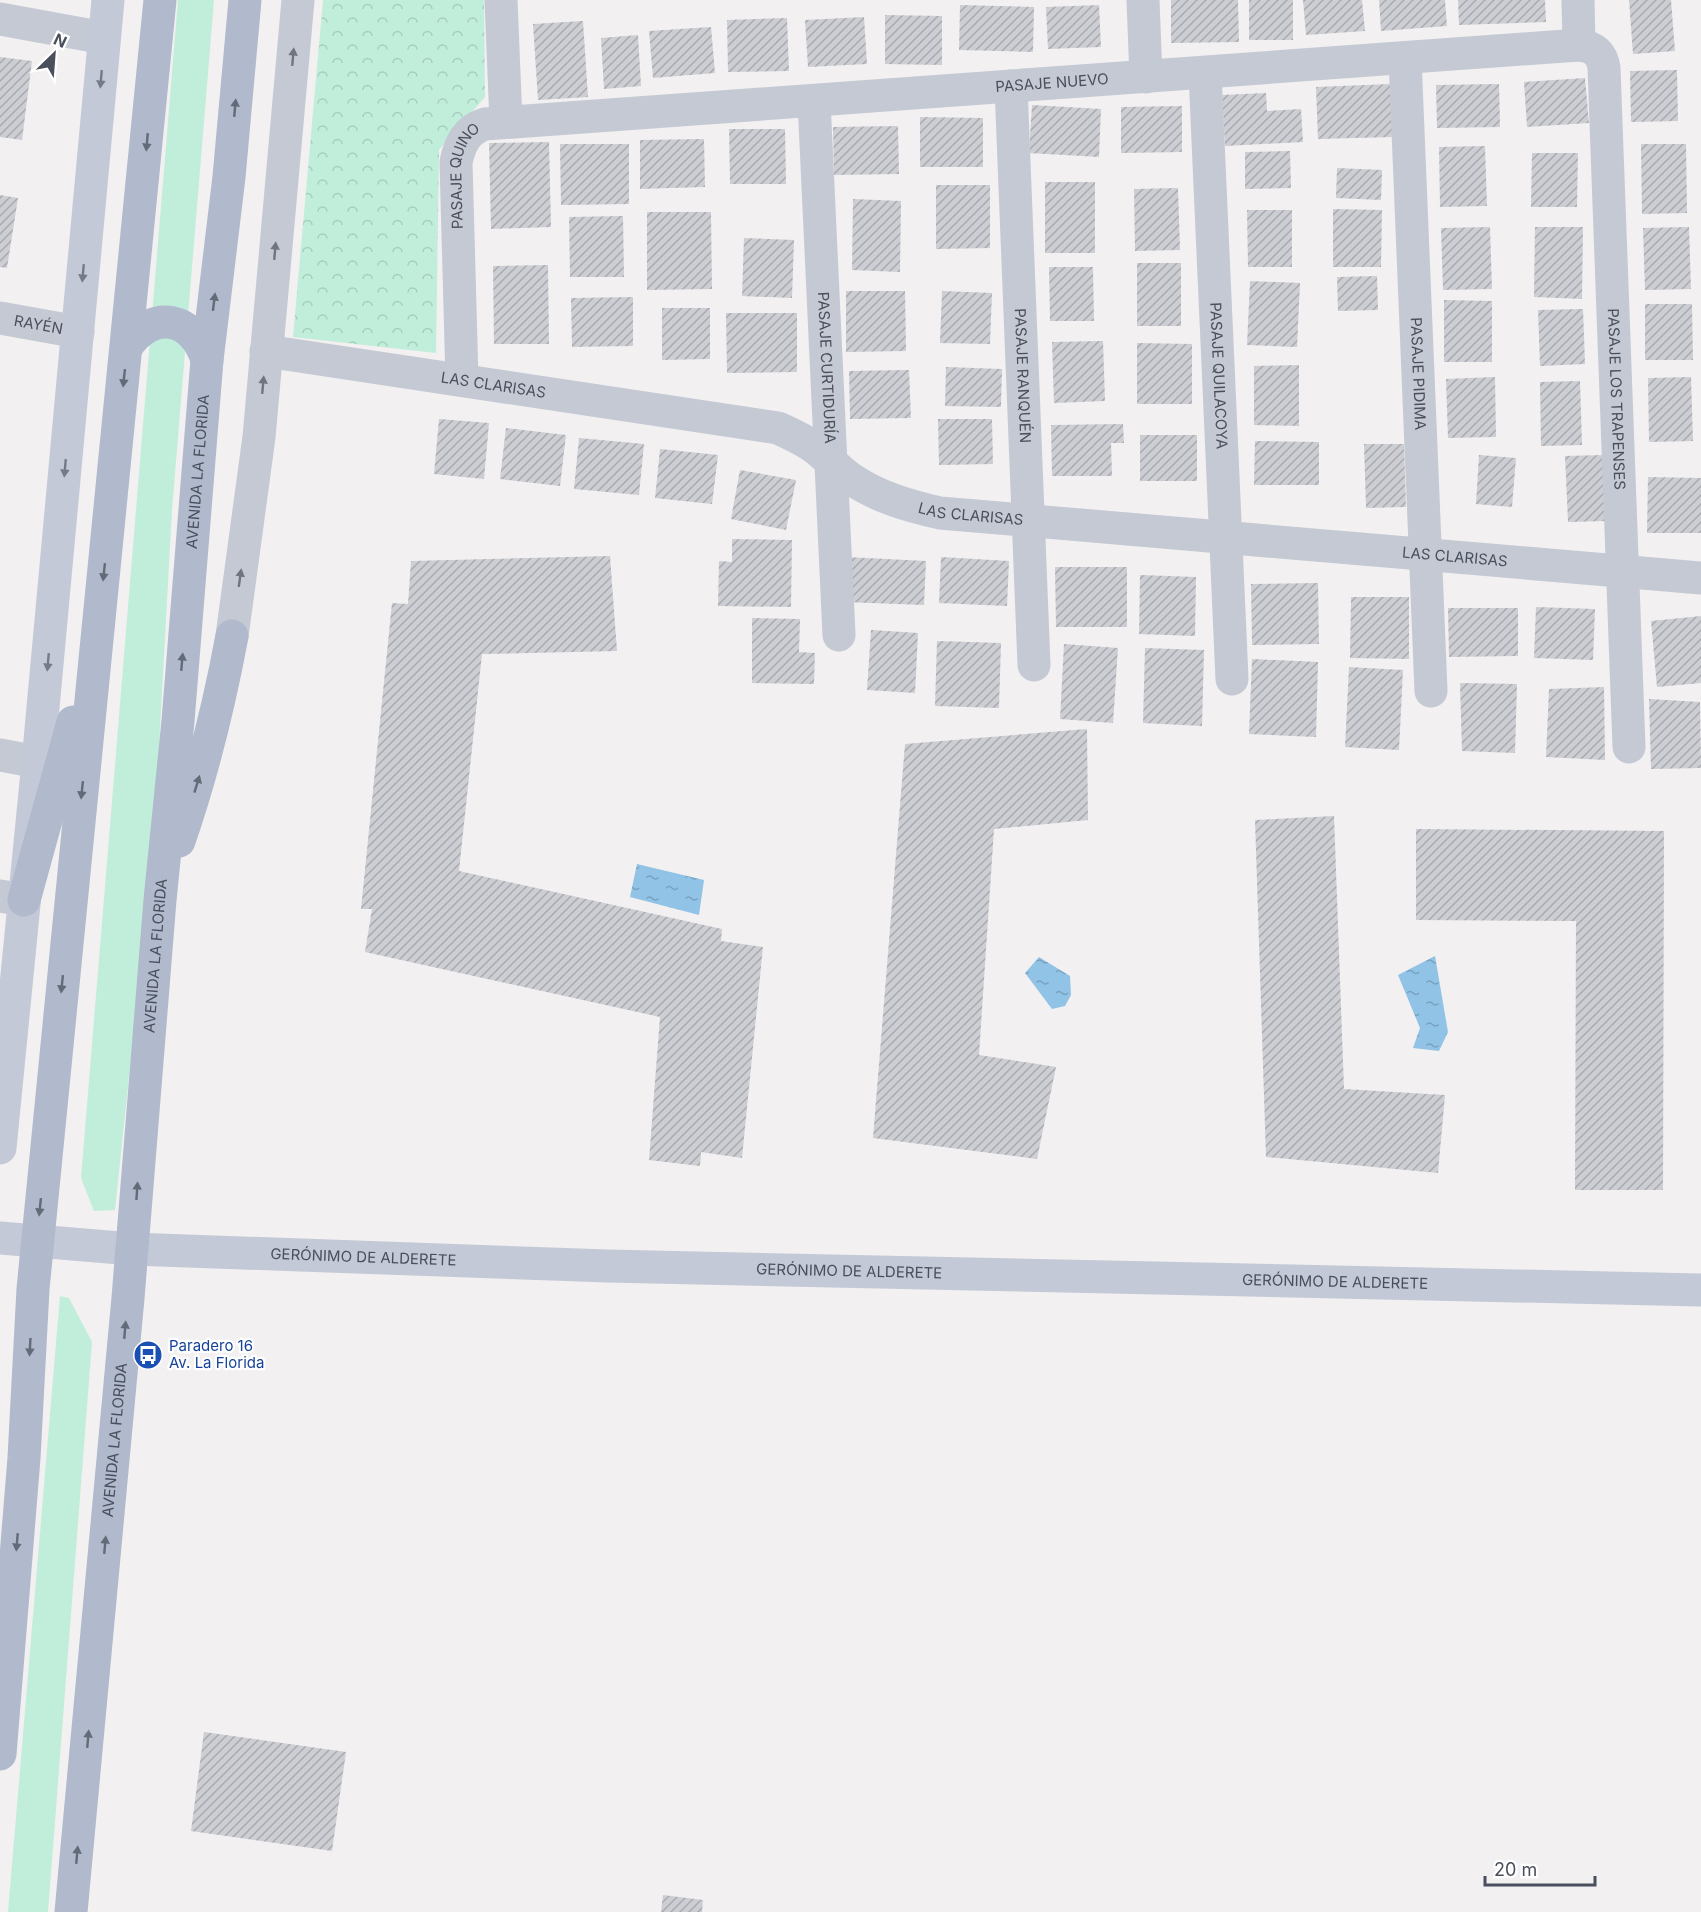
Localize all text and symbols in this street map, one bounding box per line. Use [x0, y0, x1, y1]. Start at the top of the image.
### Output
north arrow [24, 24, 84, 84]
text: N [51, 29, 70, 52]
one-way arrow [288, 47, 298, 66]
street label: PASAJE NUEVO [995, 69, 1109, 96]
one-way arrow [96, 70, 106, 89]
one-way arrow [230, 99, 240, 118]
street label: PASAJE QUINO [446, 118, 483, 229]
one-way arrow [142, 132, 152, 151]
one-way arrow [270, 242, 280, 261]
one-way arrow [78, 264, 88, 283]
street label: PASAJE CURTIDURÍA [814, 291, 840, 444]
one-way arrow [210, 293, 219, 312]
street label: PASAJE QUILACOYA [1206, 302, 1232, 450]
street label: PASAJE RANQUÉN [1011, 308, 1035, 444]
street label: PASAJE LOS TRAPENSES [1604, 308, 1630, 490]
street label: RAYÉN [12, 311, 64, 338]
street label: PASAJE PIDIMA [1407, 317, 1430, 431]
street label: LAS CLARISAS [440, 367, 547, 402]
one-way arrow [119, 368, 129, 387]
one-way arrow [258, 375, 268, 394]
street label: AVENIDA LA FLORIDA [182, 394, 213, 549]
one-way arrow [60, 458, 70, 477]
street label: LAS CLARISAS [916, 498, 1024, 529]
street label: LAS CLARISAS [1401, 543, 1508, 570]
one-way arrow [99, 562, 109, 581]
one-way arrow [236, 569, 245, 588]
one-way arrow [43, 652, 53, 671]
one-way arrow [177, 653, 187, 672]
one-way arrow [193, 775, 203, 793]
one-way arrow [77, 781, 87, 800]
street label: AVENIDA LA FLORIDA [139, 878, 171, 1034]
one-way arrow [57, 975, 67, 994]
one-way arrow [132, 1182, 142, 1201]
one-way arrow [35, 1197, 45, 1216]
street label: GERÓNIMO DE ALDERETE [270, 1244, 457, 1270]
street label: GERÓNIMO DE ALDERETE [756, 1259, 942, 1282]
street label: GERÓNIMO DE ALDERETE [1242, 1270, 1428, 1293]
one-way arrow [120, 1320, 130, 1339]
place label: Paradero 16 Av. La Florida [169, 1336, 264, 1372]
one-way arrow [25, 1338, 34, 1357]
bus stop icon: Paradero 16 Av. La Florida [132, 1339, 164, 1371]
street label: AVENIDA LA FLORIDA [98, 1362, 131, 1518]
one-way arrow [12, 1532, 22, 1551]
one-way arrow [100, 1535, 110, 1554]
one-way arrow [83, 1730, 92, 1749]
one-way arrow [72, 1845, 82, 1864]
scale bar [1485, 1849, 1594, 1887]
text: 20 m [1494, 1859, 1537, 1880]

